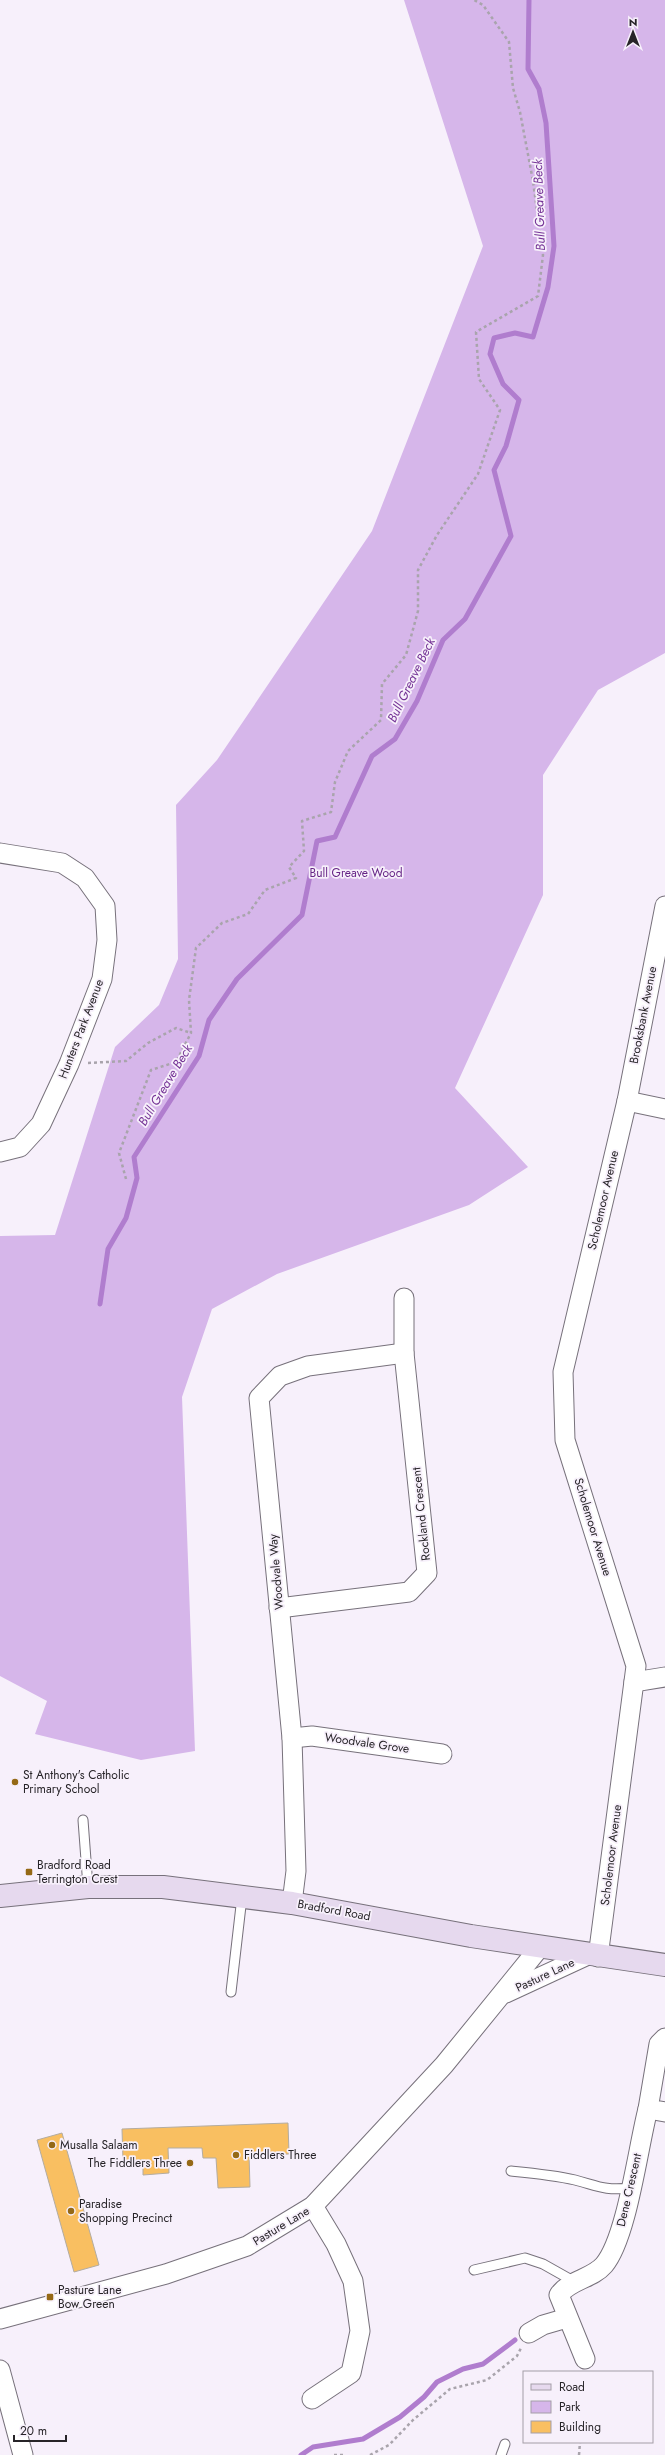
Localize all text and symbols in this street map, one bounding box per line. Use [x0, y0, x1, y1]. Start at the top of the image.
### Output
north arrow [613, 12, 653, 52]
text: N [629, 14, 637, 30]
water label: Bull Greave Beck [528, 158, 550, 251]
water label: Bull Greave Beck [382, 634, 440, 725]
park label: Bull Greave Wood [310, 864, 403, 882]
street label: Brooksbank Avenue [625, 965, 661, 1065]
street label: Hunters Park Avenue [54, 977, 108, 1081]
water label: Bull Greave Beck [133, 1040, 197, 1129]
street label: Scholemoor Avenue [583, 1148, 623, 1252]
street label: Rockland Crescent [407, 1466, 435, 1562]
street label: Scholemoor Avenue [570, 1476, 616, 1578]
street label: Woodvale Way [264, 1533, 288, 1611]
street label: Woodvale Grove [323, 1728, 411, 1758]
place label: St Anthony's Catholic Primary School [23, 1766, 130, 1798]
marker: St Anthony's Catholic Primary School [10, 1777, 20, 1787]
street label: Scholemoor Avenue [596, 1803, 626, 1907]
place label: Bradford Road Terrington Crest [37, 1856, 118, 1888]
marker: Bradford Road Terrington Crest [24, 1867, 34, 1877]
street label: Bradford Road [296, 1895, 372, 1925]
street label: Pasture Lane [512, 1953, 578, 1997]
place label: Musalla Salaam [60, 2136, 138, 2154]
marker: Musalla Salaam [47, 2140, 57, 2150]
place label: Fiddlers Three [244, 2146, 316, 2164]
marker: Fiddlers Three [231, 2150, 241, 2160]
street label: Dene Crescent [612, 2151, 646, 2228]
place label: The Fiddlers Three [88, 2154, 182, 2172]
marker: The Fiddlers Three [185, 2158, 195, 2168]
place label: Paradise Shopping Precinct [79, 2195, 172, 2227]
street label: Pasture Lane [249, 2202, 313, 2250]
marker: Paradise Shopping Precinct [66, 2206, 76, 2216]
place label: Pasture Lane Bow Green [58, 2281, 121, 2313]
marker: Pasture Lane Bow Green [45, 2292, 55, 2302]
legend [523, 2371, 653, 2443]
text: Road [559, 2378, 585, 2396]
text: Park [559, 2398, 581, 2416]
scale bar [14, 2417, 66, 2443]
text: Building [559, 2418, 601, 2436]
text: 20 m [20, 2422, 47, 2440]

